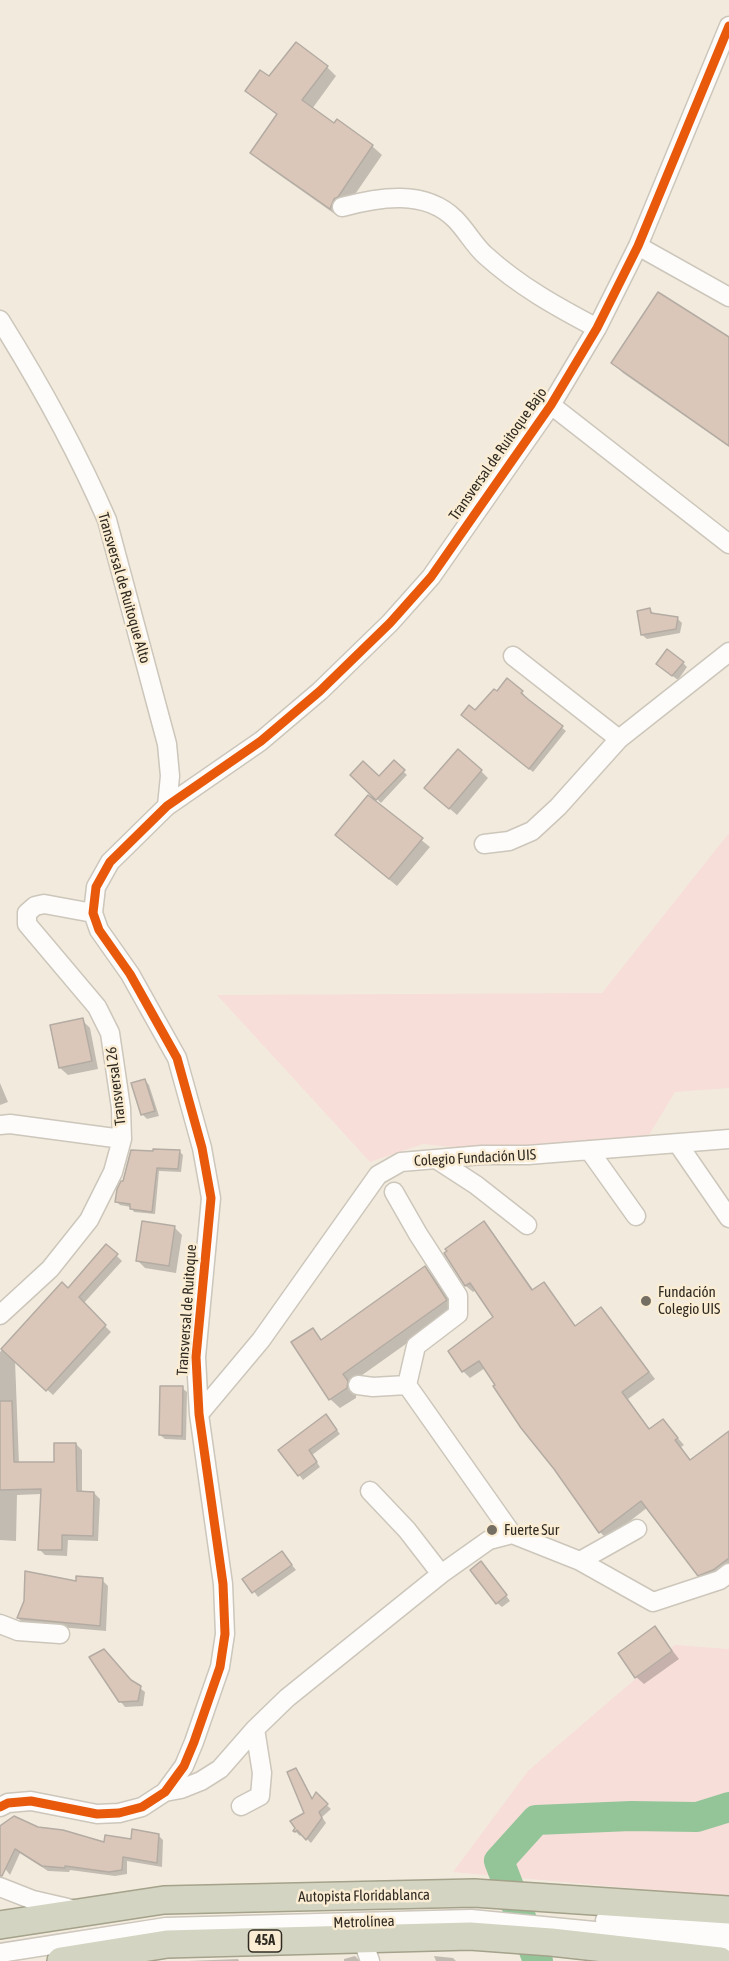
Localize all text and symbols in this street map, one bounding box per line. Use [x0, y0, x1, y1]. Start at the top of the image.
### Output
street label: Transversal de Ruitoque Bajo [445, 384, 551, 524]
street label: Transversal de Ruitoque Alto [94, 511, 154, 665]
street label: Transversal 26 [102, 1046, 130, 1126]
street label: Colegio Fundación UIS [413, 1146, 537, 1170]
street label: Transversal de Ruitoque [173, 1244, 201, 1376]
place label: Fundación Colegio UIS [658, 1283, 720, 1318]
marker: Fundación Colegio UIS [639, 1294, 653, 1308]
place label: Fuerte Sur [504, 1521, 559, 1539]
marker: Fuerte Sur [485, 1523, 499, 1537]
street label: Autopista Floridablanca [298, 1886, 430, 1906]
street label: Metrolínea [333, 1912, 395, 1932]
road number: 45A [248, 1930, 282, 1952]

